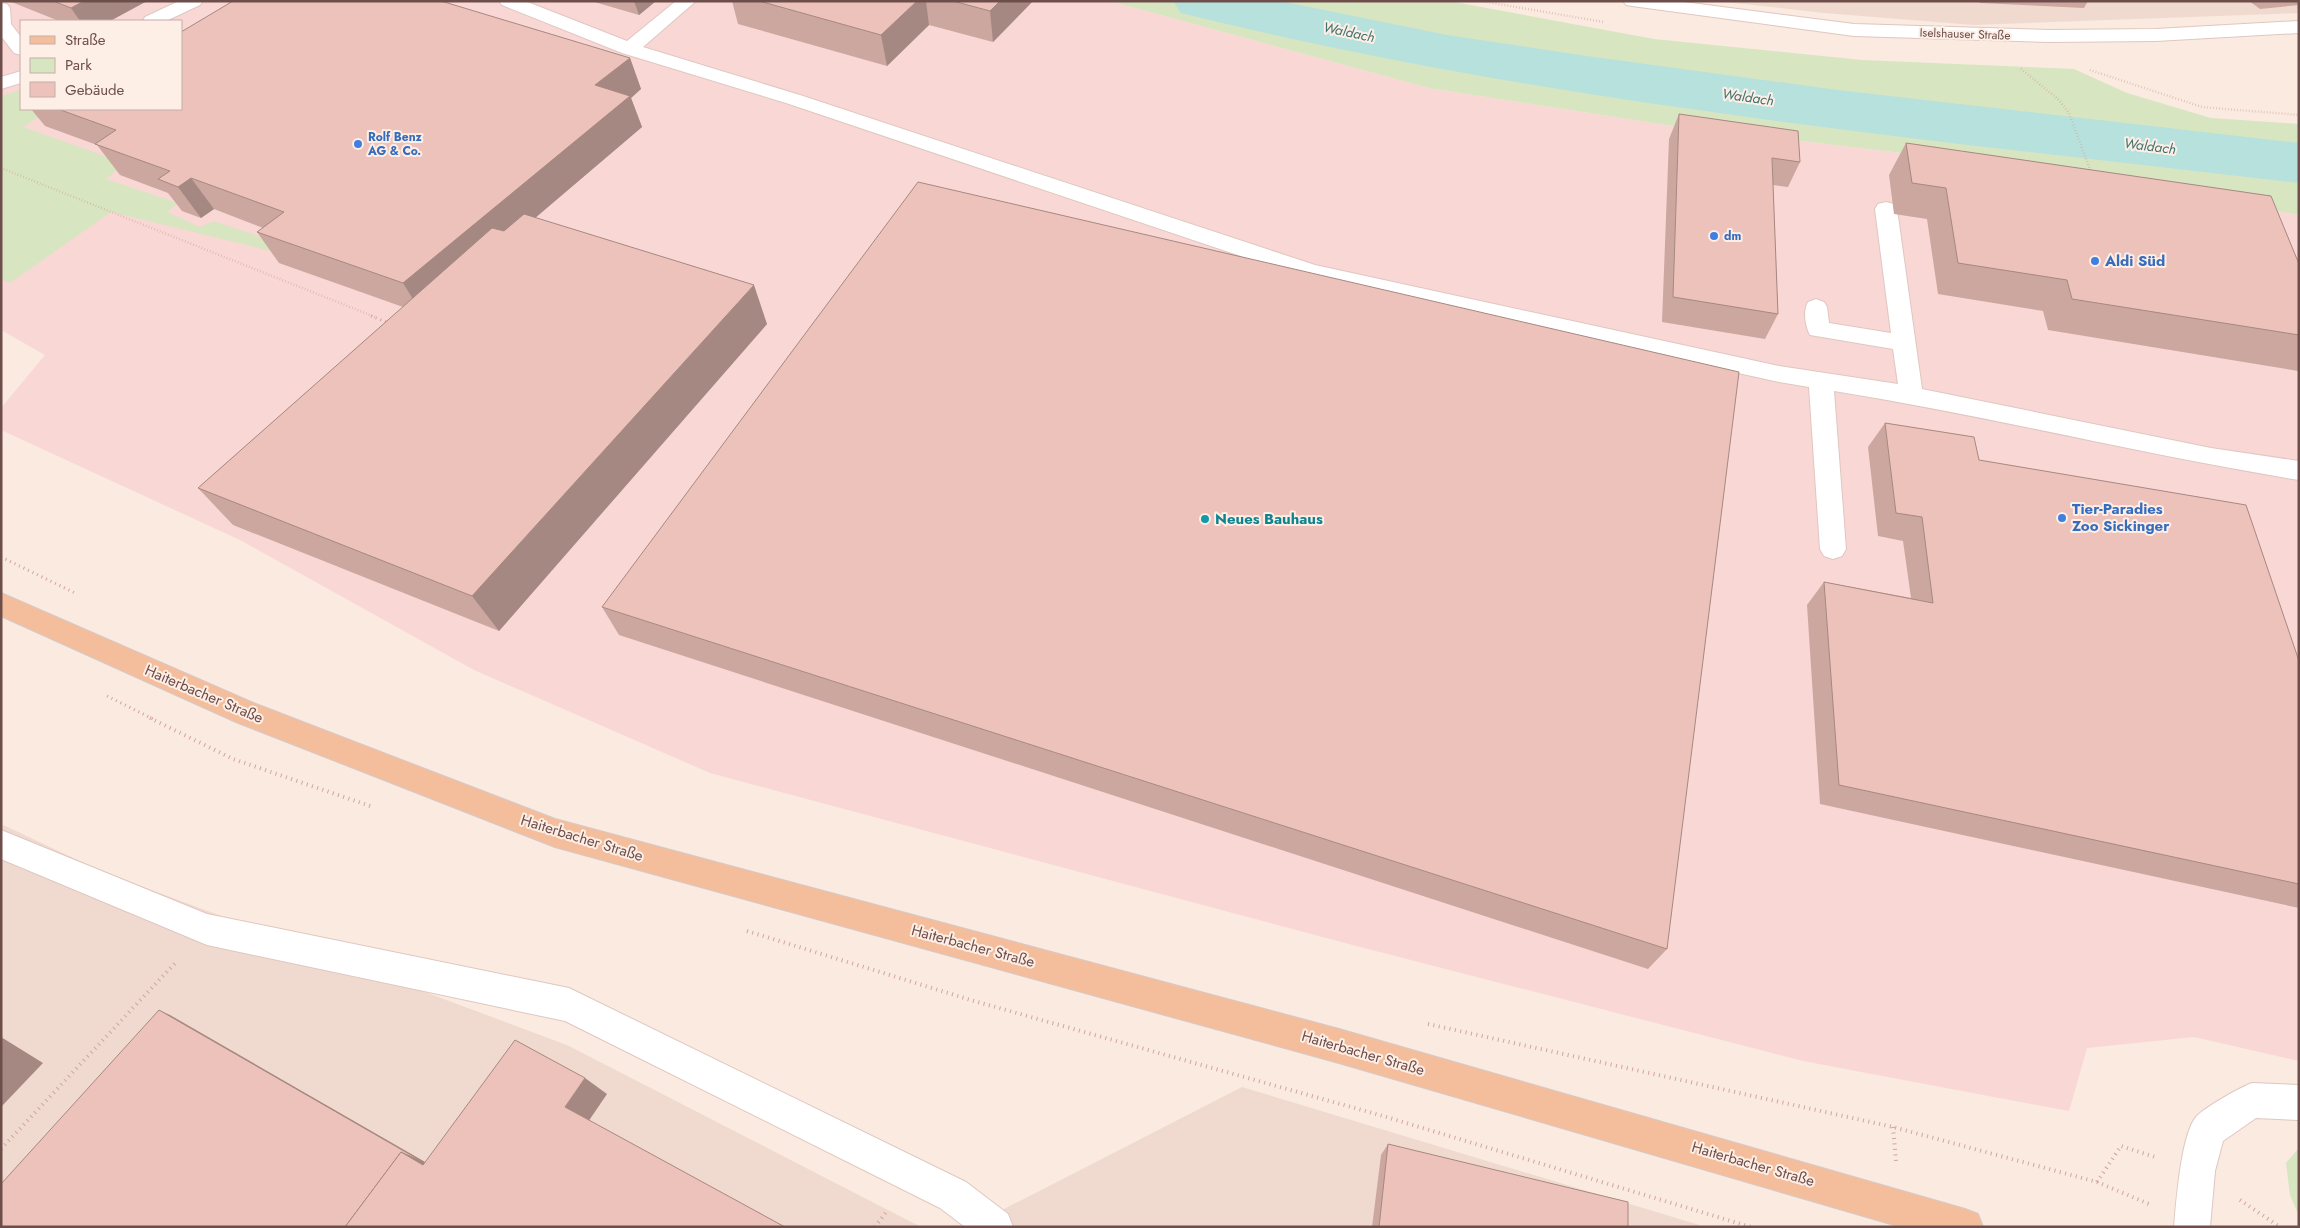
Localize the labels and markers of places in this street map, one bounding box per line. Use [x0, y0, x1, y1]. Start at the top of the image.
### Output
place label: Rolf Benz AG & Co. [367, 128, 423, 160]
marker: Rolf Benz AG & Co. [352, 138, 364, 150]
place label: dm [1724, 227, 1741, 245]
marker: dm [1708, 230, 1720, 242]
place label: Aldi Süd [2104, 250, 2165, 272]
marker: Aldi Süd [2089, 255, 2101, 267]
place label: Tier-Paradies Zoo Sickinger [2072, 498, 2170, 537]
place label: Neues Bauhaus [1215, 508, 1323, 530]
marker: Tier-Paradies Zoo Sickinger [2056, 512, 2068, 524]
marker: Neues Bauhaus [1199, 513, 1211, 525]

